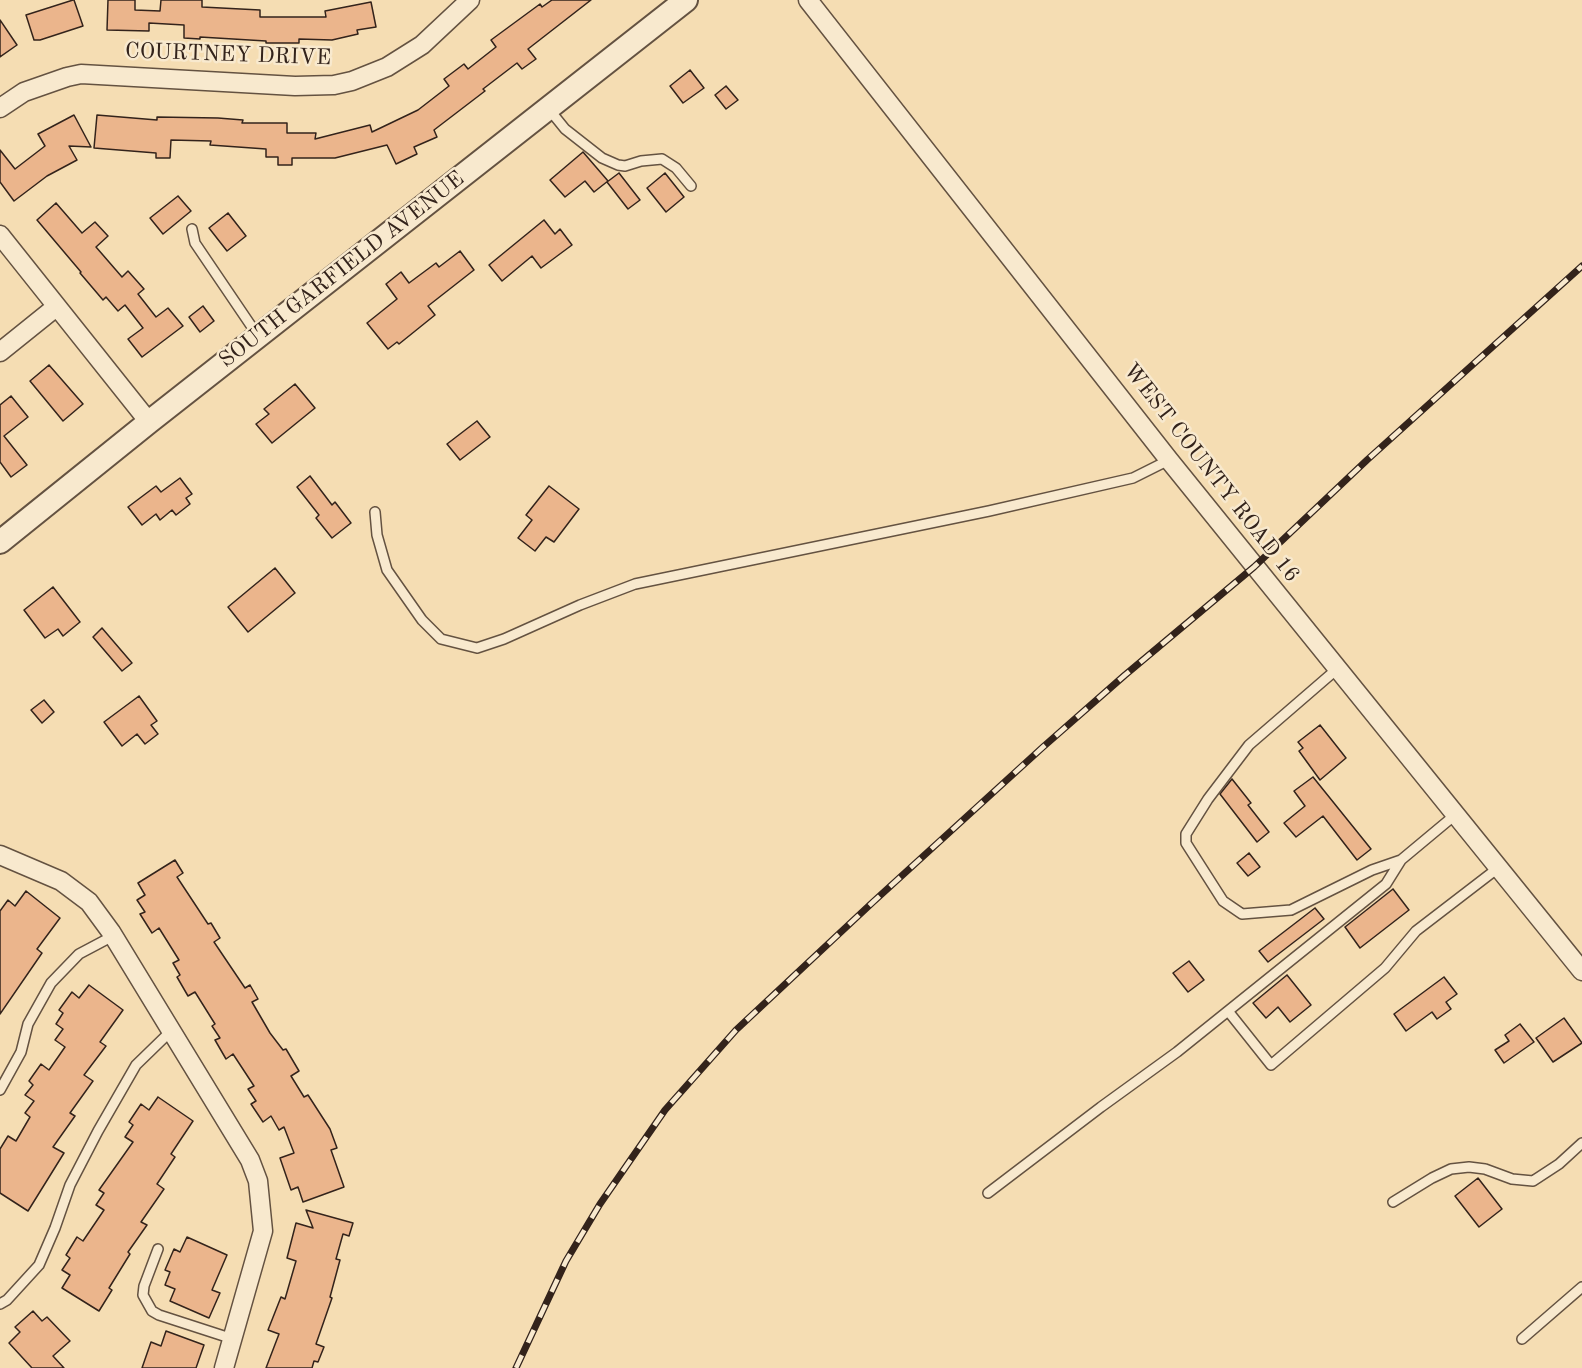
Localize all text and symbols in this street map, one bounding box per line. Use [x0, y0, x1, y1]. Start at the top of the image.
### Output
street label: COURTNEY DRIVE [125, 38, 331, 72]
street label: SOUTH GARFIELD AVENUE [214, 166, 470, 374]
street label: WEST COUNTY ROAD 16 [1117, 358, 1305, 588]

